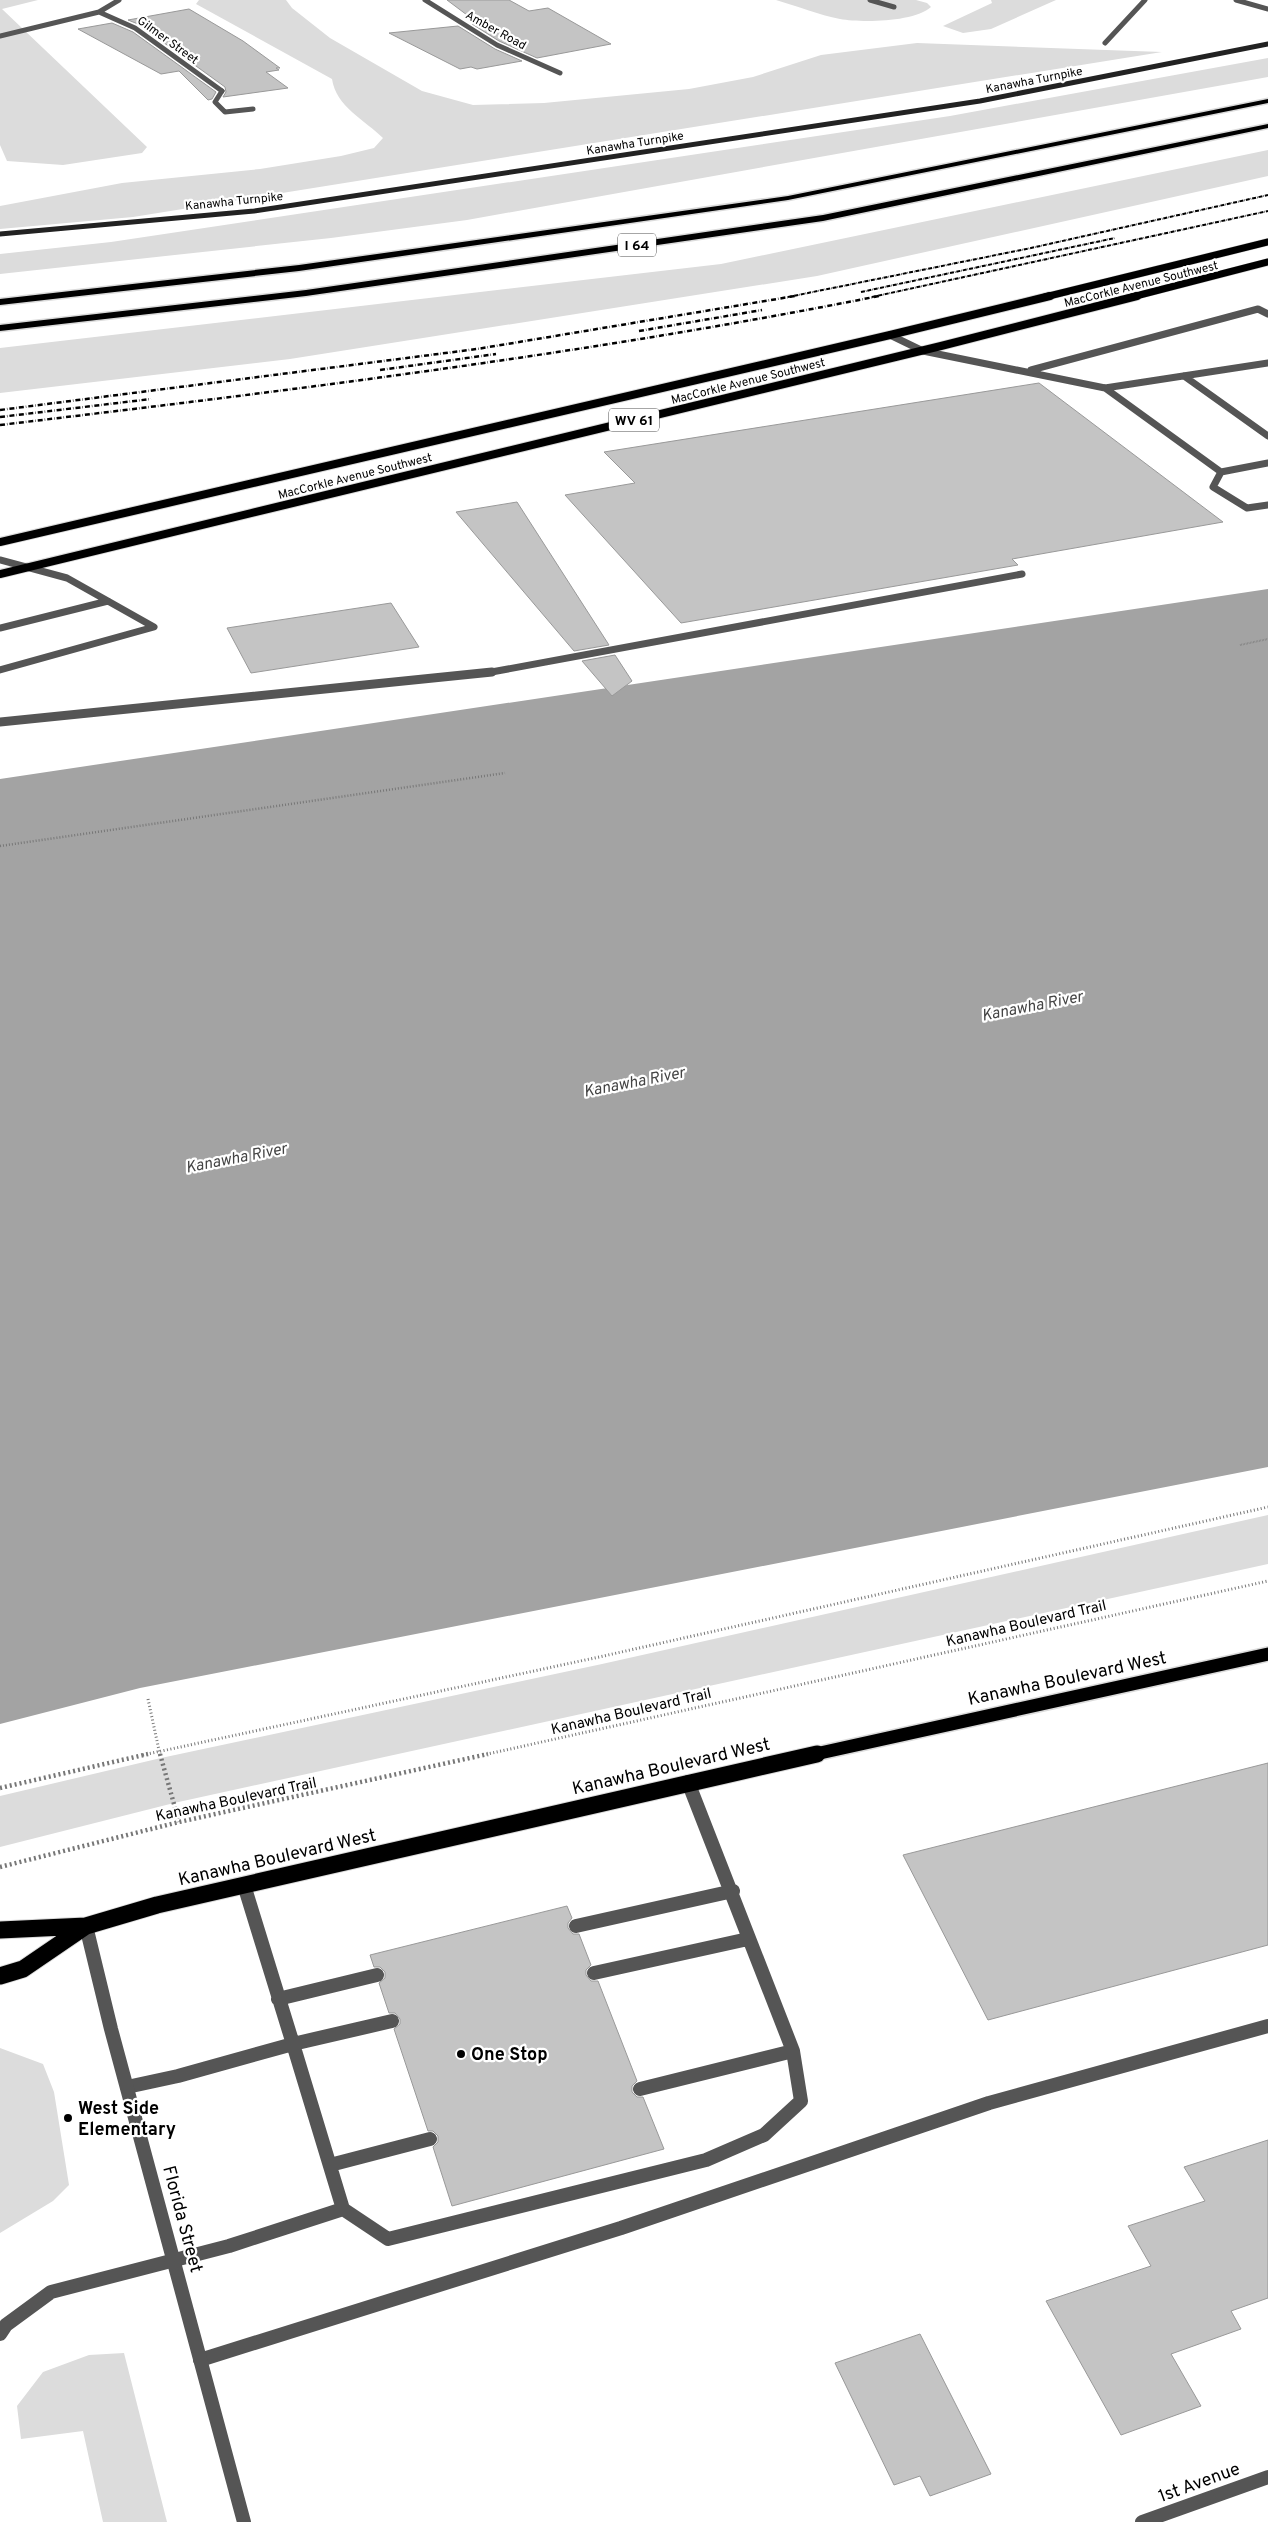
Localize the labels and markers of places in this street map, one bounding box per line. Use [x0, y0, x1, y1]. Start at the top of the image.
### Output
place label: One Stop [471, 2044, 548, 2067]
marker: One Stop [455, 2048, 467, 2060]
place label: West Side Elementary [78, 2098, 176, 2142]
marker: West Side Elementary [62, 2112, 74, 2124]

